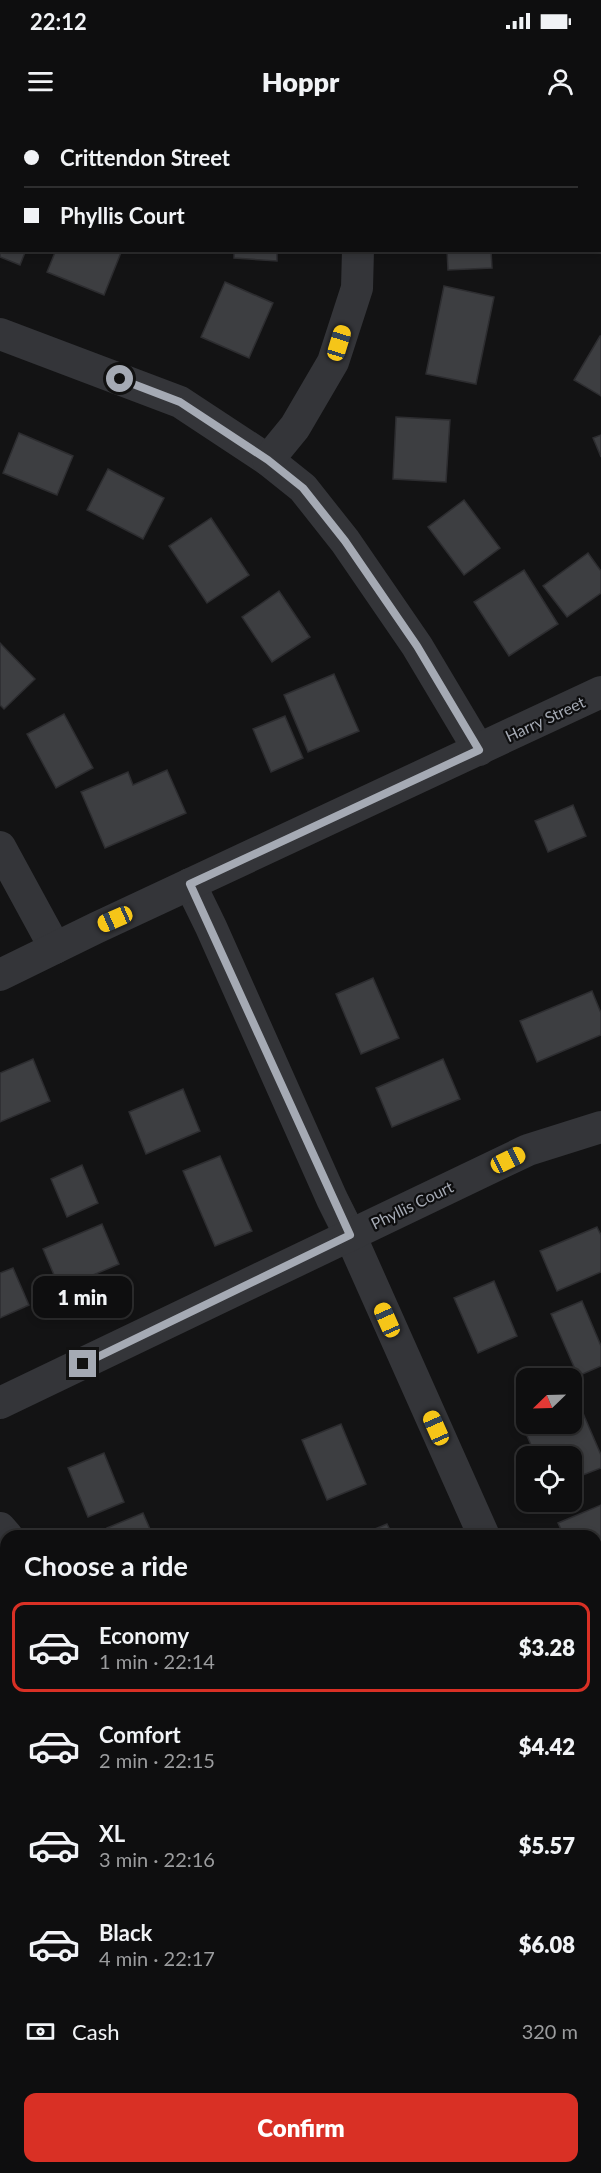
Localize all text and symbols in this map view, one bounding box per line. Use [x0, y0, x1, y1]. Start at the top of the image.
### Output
text: 22:12 [30, 8, 87, 35]
icon: menu [24, 65, 57, 98]
text: Hoppr [262, 65, 339, 98]
icon: person [544, 65, 577, 98]
text: Crittendon Street [60, 144, 230, 171]
text: Phyllis Court [60, 202, 185, 229]
car [325, 323, 353, 363]
route start [106, 365, 133, 392]
street label: Harry Street [502, 692, 588, 745]
car [95, 903, 135, 935]
car [488, 1144, 528, 1176]
street label: Phyllis Court [368, 1176, 456, 1233]
callout: 1 min [34, 1277, 132, 1319]
text: 1 min [58, 1285, 107, 1309]
car [371, 1300, 403, 1340]
route end [69, 1350, 96, 1377]
north arrow [516, 1368, 582, 1434]
map controls [516, 1368, 582, 1512]
car [420, 1408, 452, 1448]
button: locate [516, 1446, 582, 1512]
text: Choose a ride [24, 1549, 188, 1582]
icon: car [27, 1620, 81, 1674]
text: Economy [99, 1622, 189, 1649]
text: $3.28 [519, 1634, 575, 1661]
text: 1 min · 22:14 [99, 1649, 215, 1673]
icon: car [27, 1719, 81, 1773]
text: Comfort [99, 1721, 181, 1748]
text: $4.42 [519, 1733, 575, 1760]
text: 2 min · 22:15 [99, 1748, 215, 1772]
icon: car [27, 1818, 81, 1872]
text: XL [99, 1820, 125, 1847]
text: $5.57 [519, 1832, 575, 1859]
text: 3 min · 22:16 [99, 1847, 215, 1871]
icon: car [27, 1917, 81, 1971]
text: Black [99, 1919, 152, 1946]
text: $6.08 [519, 1931, 575, 1958]
text: 4 min · 22:17 [99, 1946, 215, 1970]
icon: cash [24, 2015, 57, 2048]
text: Cash [72, 2018, 119, 2045]
text: 320 m [522, 2019, 578, 2043]
button: Confirm [24, 2093, 578, 2162]

